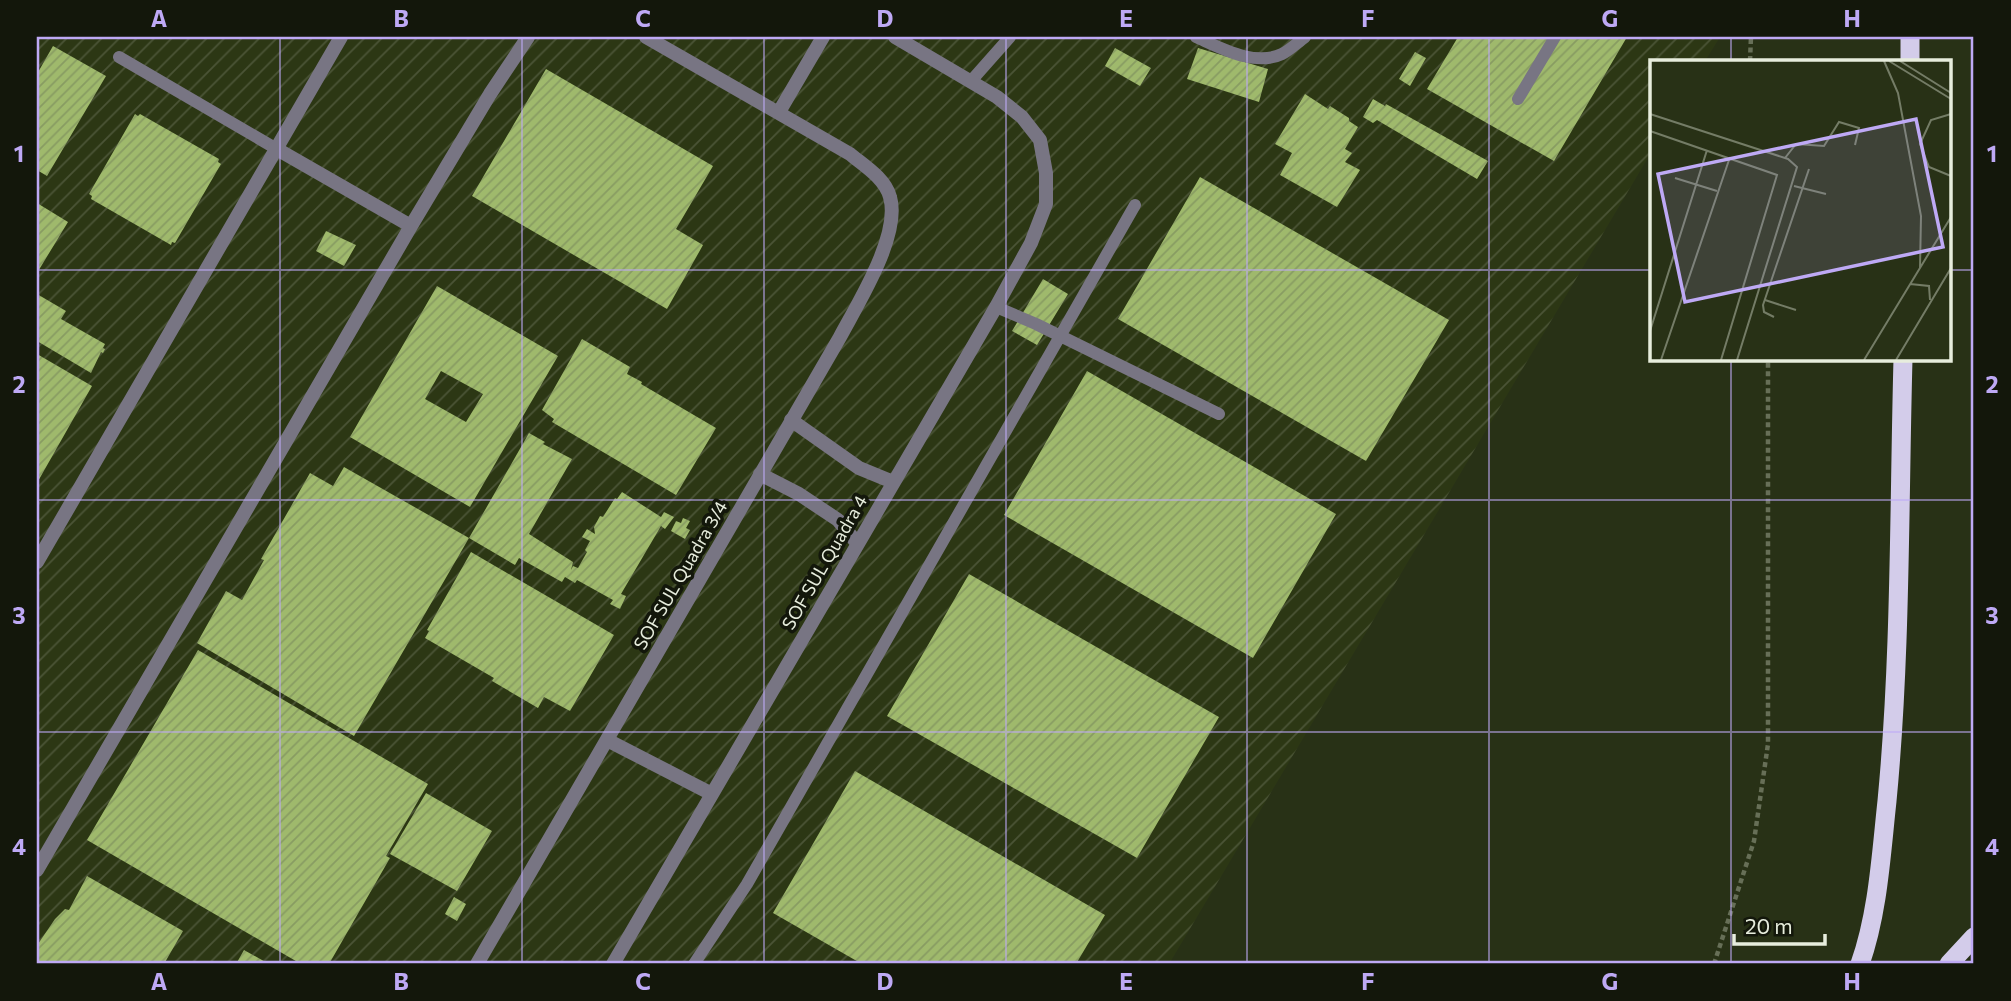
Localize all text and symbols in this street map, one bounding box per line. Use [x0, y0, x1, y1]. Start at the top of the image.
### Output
text: A [151, 4, 168, 32]
text: B [393, 4, 409, 32]
text: C [635, 4, 651, 32]
text: D [877, 4, 894, 32]
text: E [1119, 4, 1133, 32]
text: F [1361, 4, 1375, 32]
text: G [1602, 4, 1618, 32]
text: H [1843, 4, 1861, 32]
inset map [1650, 60, 1952, 360]
text: 1 [14, 139, 24, 167]
text: 1 [1987, 139, 1997, 167]
text: 2 [12, 370, 26, 398]
text: 2 [1985, 370, 1999, 398]
street label: SOF SUL Quadra 4 [777, 491, 872, 633]
street label: SOF SUL Quadra 3/4 [628, 496, 732, 653]
text: 3 [12, 601, 26, 629]
text: 3 [1985, 601, 1999, 629]
text: 4 [12, 832, 26, 860]
text: 4 [1985, 832, 1999, 860]
scale bar [1734, 903, 1826, 947]
text: 20 m [1745, 913, 1793, 938]
text: A [151, 967, 168, 995]
text: B [393, 967, 409, 995]
text: C [635, 967, 651, 995]
text: D [877, 967, 894, 995]
text: E [1119, 967, 1133, 995]
text: F [1361, 967, 1375, 995]
text: G [1602, 967, 1618, 995]
text: H [1843, 967, 1861, 995]

